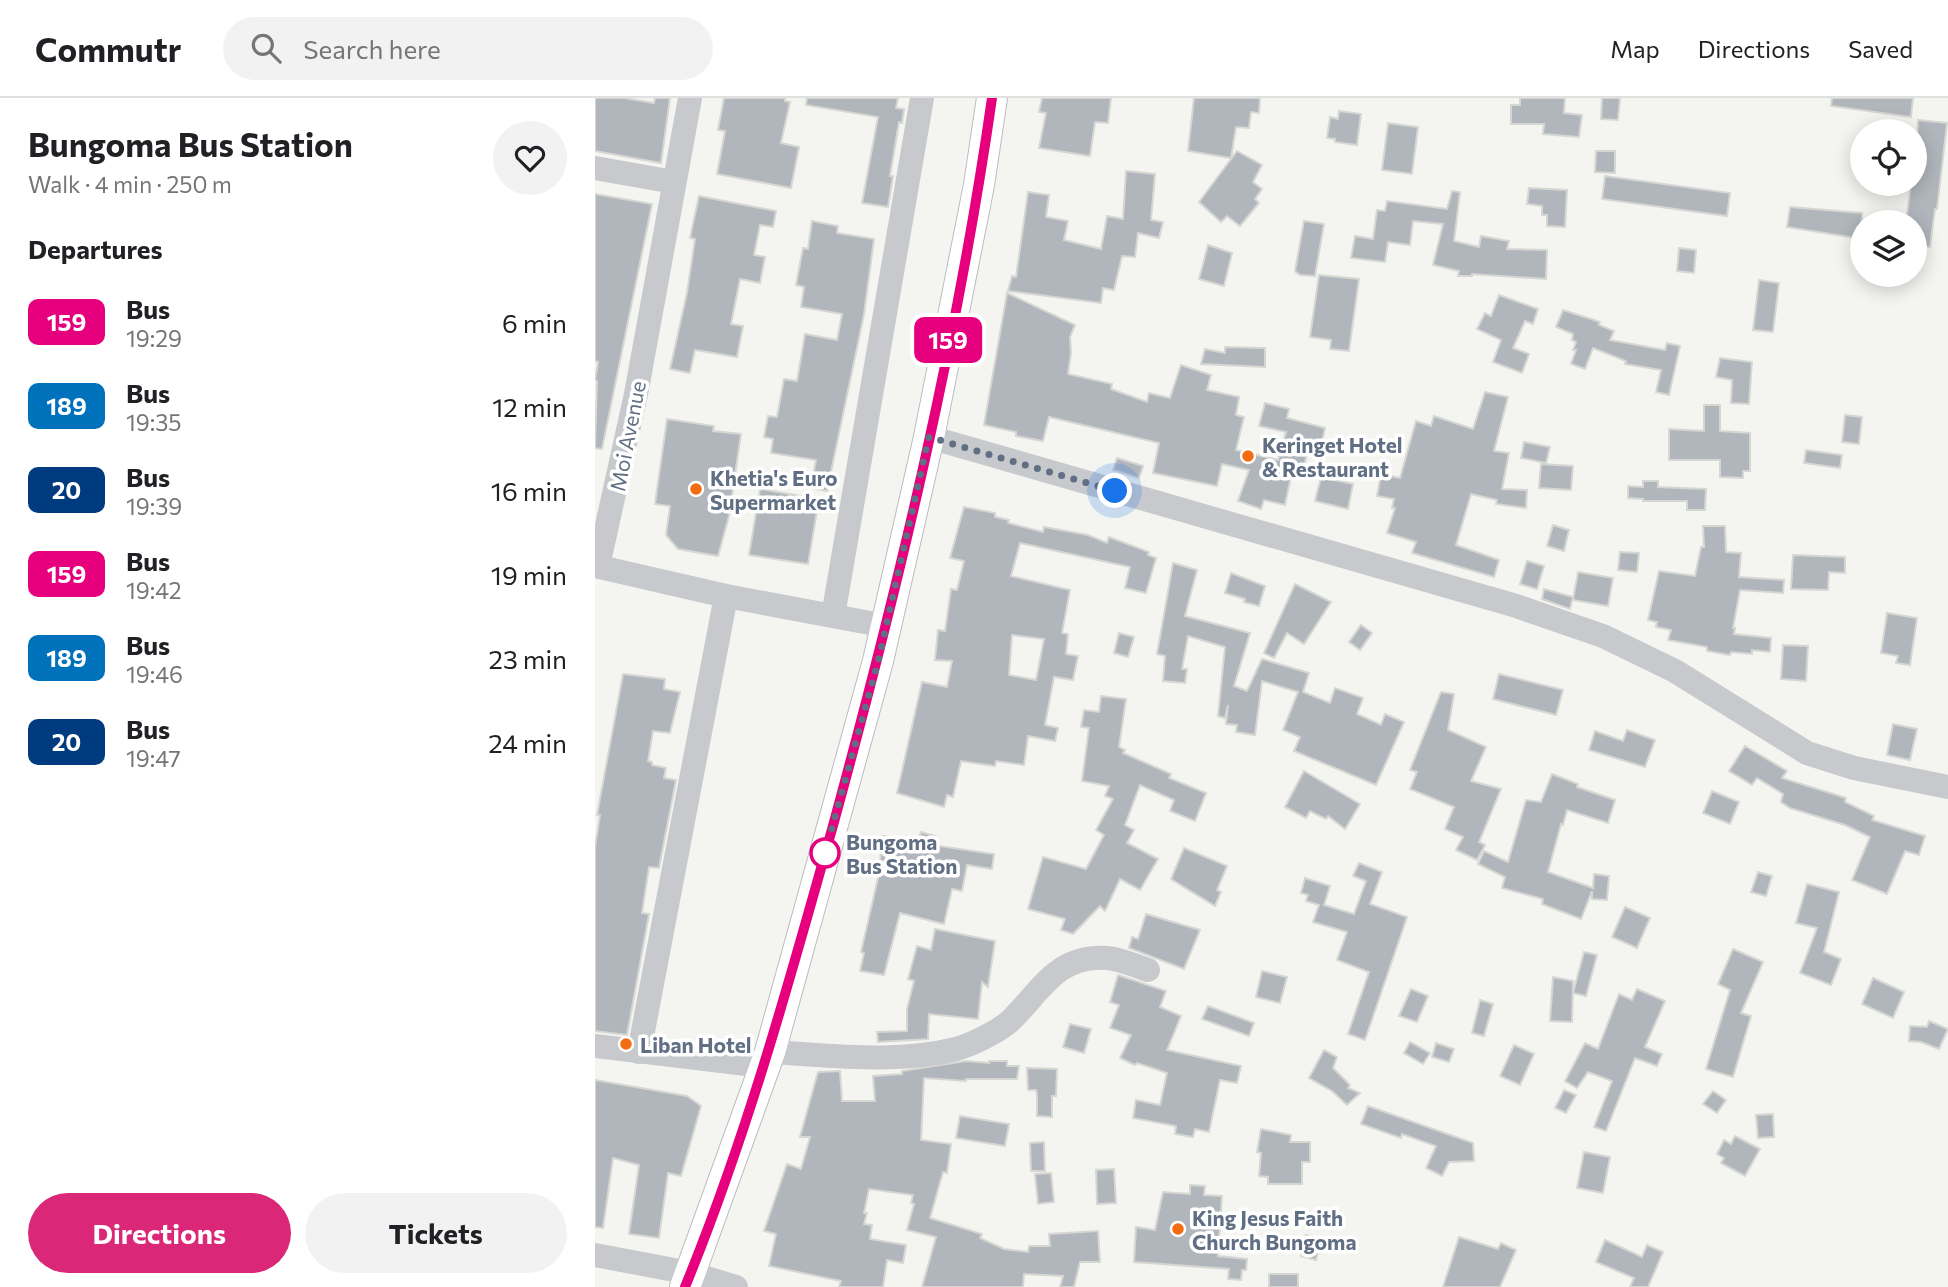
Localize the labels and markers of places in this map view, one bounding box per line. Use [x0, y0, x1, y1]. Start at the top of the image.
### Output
place label: Keringet Hotel & Restaurant [1262, 432, 1402, 481]
marker: Keringet Hotel & Restaurant [1240, 448, 1256, 464]
place label: Khetia's Euro Supermarket [710, 465, 838, 514]
marker: Khetia's Euro Supermarket [688, 481, 704, 497]
place label: Bungoma Bus Station [846, 829, 957, 878]
marker: Bungoma Bus Station [810, 838, 840, 868]
place label: Liban Hotel [640, 1032, 752, 1057]
marker: Liban Hotel [618, 1036, 634, 1052]
place label: King Jesus Faith Church Bungoma [1192, 1205, 1357, 1254]
marker: King Jesus Faith Church Bungoma [1170, 1221, 1186, 1237]

